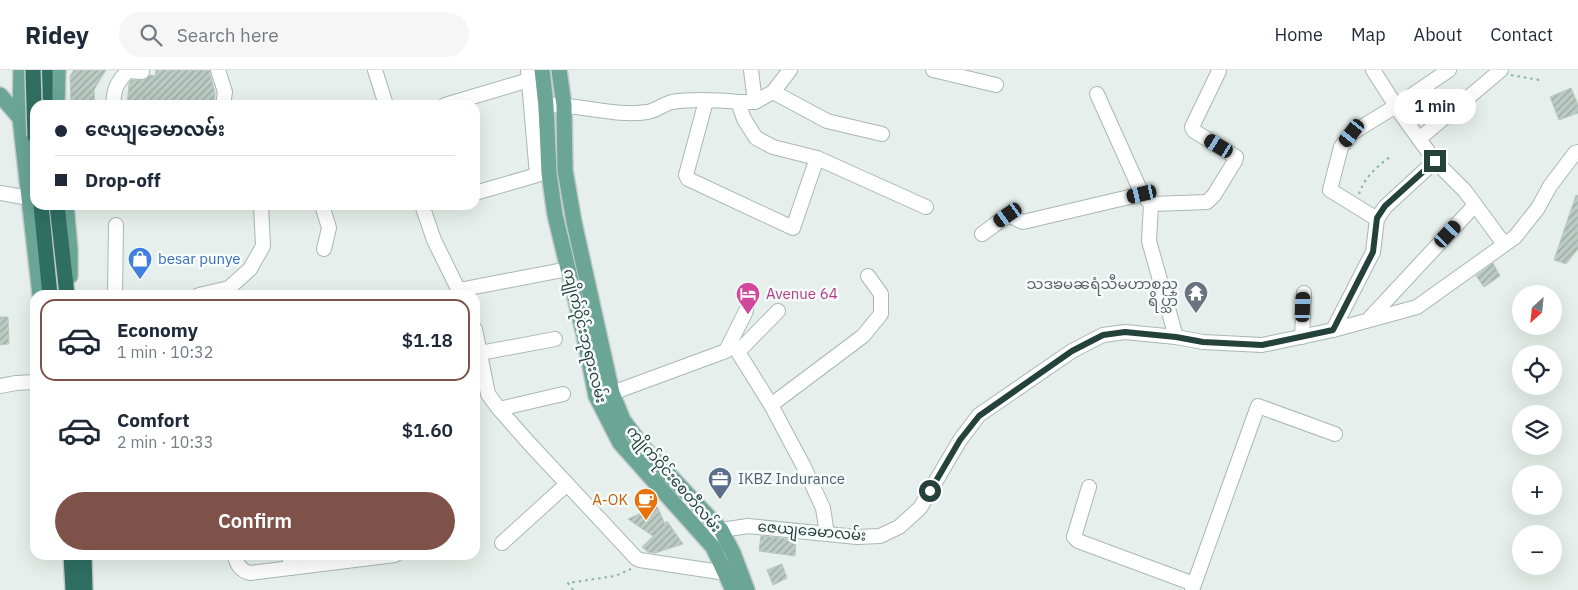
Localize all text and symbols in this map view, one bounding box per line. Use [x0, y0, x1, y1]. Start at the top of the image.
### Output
search box [119, 12, 469, 57]
text: Ridey [25, 19, 89, 51]
icon: search [137, 21, 165, 49]
text: Search here [177, 23, 279, 47]
text: Home [1275, 23, 1323, 46]
text: Map [1351, 23, 1386, 46]
text: About [1414, 23, 1462, 46]
text: Contact [1490, 23, 1553, 46]
callout: 1 min [1394, 88, 1476, 124]
text: 1 min [1414, 96, 1456, 116]
text: ဇေယျခေမာလမ်း [85, 117, 225, 141]
car [1336, 117, 1367, 149]
car [1202, 132, 1235, 160]
route end [1424, 150, 1446, 172]
text: Drop-off [85, 168, 161, 192]
car [1125, 183, 1158, 205]
car [991, 200, 1024, 230]
car [1432, 218, 1463, 250]
shop icon: besar punye [127, 246, 153, 280]
place label: besar punye [158, 249, 241, 268]
street label: ကျိုက်ဝိုင်းဘုရားလမ်း [557, 267, 611, 406]
place label: သဒၶမၼရံသီမဟာစည္ ရိပ္သာ [1027, 274, 1178, 313]
temple icon: သဒၶမၼရံသီမဟာစည္ ရိပ္သာ [1183, 280, 1209, 314]
hotel icon: Avenue 64 [735, 281, 761, 315]
place label: Avenue 64 [766, 284, 838, 303]
north arrow [1512, 285, 1562, 335]
map controls [1512, 285, 1562, 575]
car [1294, 292, 1311, 322]
icon: car [57, 318, 102, 363]
text: Economy [117, 318, 198, 342]
text: $1.18 [402, 328, 453, 352]
text: 1 min · 10:32 [117, 342, 213, 362]
button: locate [1512, 345, 1562, 395]
button: layers [1512, 405, 1562, 455]
icon: car [57, 408, 102, 453]
text: Comfort [117, 408, 190, 432]
text: $1.60 [402, 418, 453, 442]
street label: ကျိုက်ဝိုင်းစေတီလမ်း [621, 421, 726, 538]
text: 2 min · 10:33 [117, 432, 213, 452]
button: + [1512, 465, 1562, 515]
office icon: IKBZ Indurance [707, 466, 733, 500]
place label: IKBZ Indurance [738, 469, 845, 488]
route start [919, 480, 941, 502]
cafe icon: A-OK [633, 487, 659, 521]
place label: A-OK [592, 490, 628, 509]
button: Confirm [55, 492, 455, 550]
street label: ဇေယျခေမာလမ်း [757, 516, 867, 548]
button: − [1512, 525, 1562, 575]

